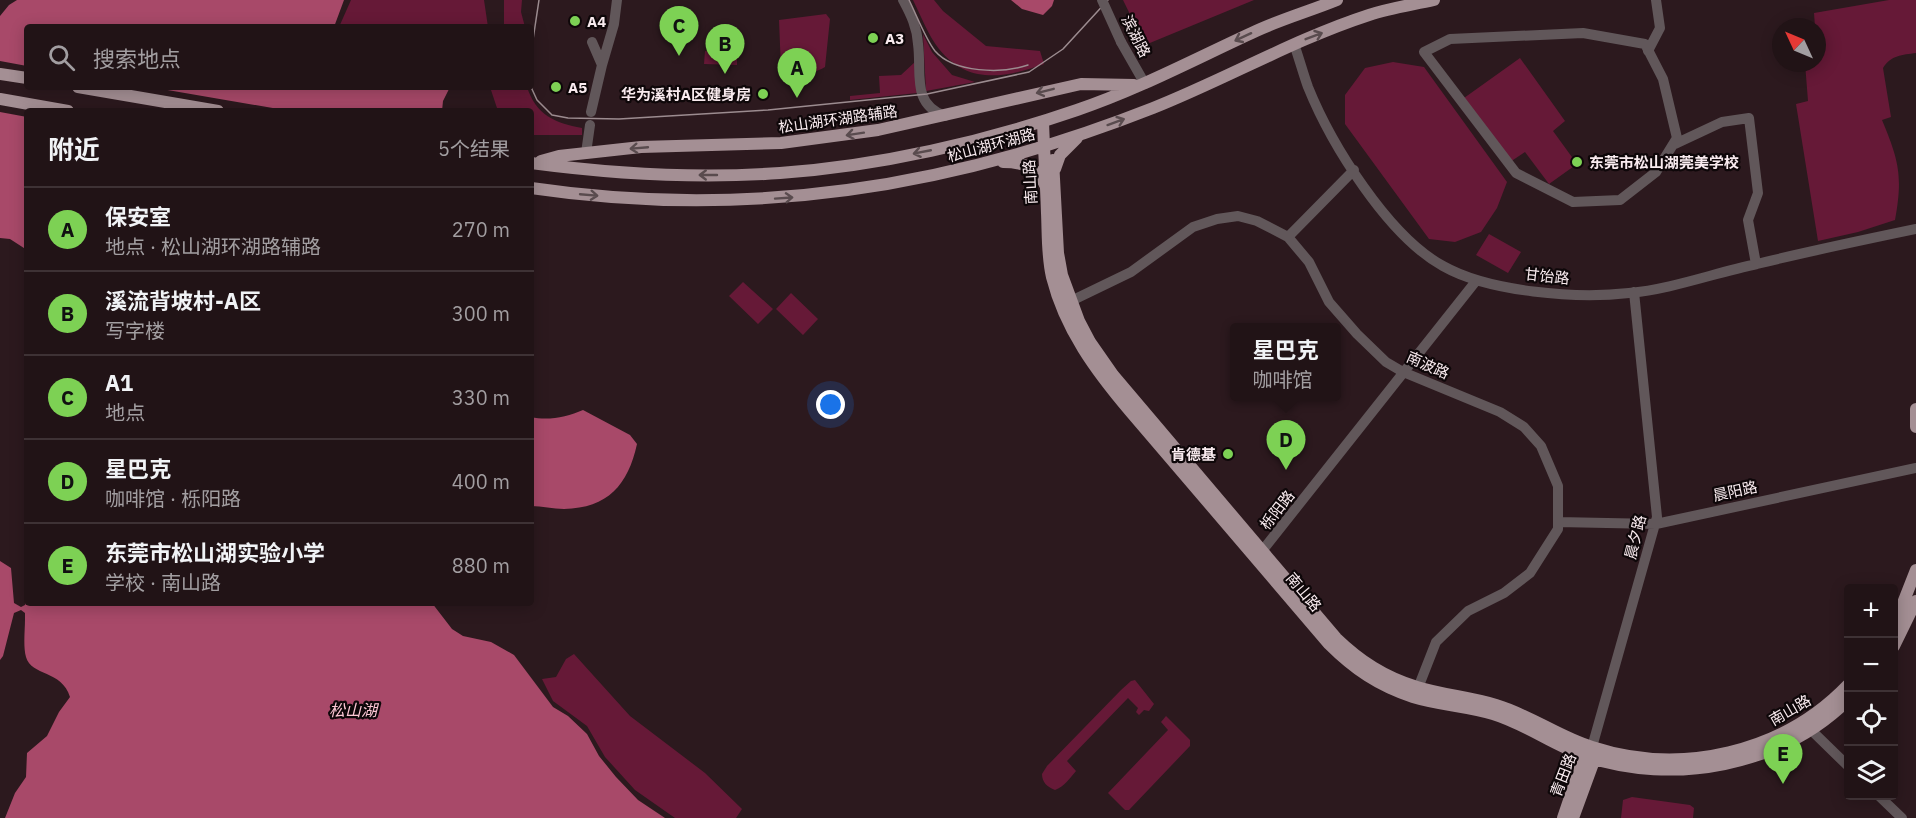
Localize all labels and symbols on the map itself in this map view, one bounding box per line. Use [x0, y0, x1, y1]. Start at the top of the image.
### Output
pin: C [660, 7, 698, 56]
place label: A4 [587, 12, 606, 31]
street label: 滨湖路 [1117, 12, 1155, 60]
marker: A4 [568, 14, 582, 28]
north arrow [1772, 18, 1826, 72]
pin: B [706, 25, 744, 74]
place label: A3 [885, 29, 904, 48]
one-way arrow [1304, 30, 1323, 41]
marker: A3 [866, 31, 880, 45]
one-way arrow [1235, 32, 1253, 44]
pin: A [778, 48, 816, 98]
place label: A5 [568, 78, 587, 97]
marker: A5 [549, 80, 563, 94]
place label: 华为溪村A区健身房 [621, 85, 751, 104]
one-way arrow [1036, 86, 1055, 98]
marker: 华为溪村A区健身房 [756, 87, 770, 101]
street label: 松山湖环湖路辅路 [777, 101, 899, 137]
one-way arrow [1106, 115, 1125, 126]
street label: 松山湖环湖路 [945, 124, 1037, 166]
one-way arrow [845, 128, 865, 139]
one-way arrow [630, 143, 650, 154]
one-way arrow [913, 147, 933, 158]
place label: 东莞市松山湖莞美学校 [1589, 153, 1739, 172]
marker: 东莞市松山湖莞美学校 [1570, 155, 1584, 169]
street label: 南山路 [1019, 159, 1041, 205]
one-way arrow [699, 169, 719, 181]
one-way arrow [579, 190, 599, 201]
one-way arrow [773, 192, 793, 203]
street label: 甘饴路 [1524, 264, 1570, 288]
street label: 南波路 [1404, 347, 1452, 383]
your location [816, 390, 845, 419]
pin: D [1266, 420, 1306, 470]
place label: 肯德基 [1171, 445, 1216, 464]
marker: 肯德基 [1221, 447, 1235, 461]
street label: 晨阳路 [1711, 477, 1759, 505]
street label: 栎阳路 [1256, 486, 1298, 534]
street label: 晨夕路 [1620, 513, 1650, 561]
street label: 南山路 [1282, 569, 1326, 615]
street label: 南山路 [1766, 691, 1814, 729]
water label: 松山湖 [329, 700, 380, 720]
pin: E [1764, 734, 1802, 784]
street label: 青田路 [1546, 751, 1580, 799]

